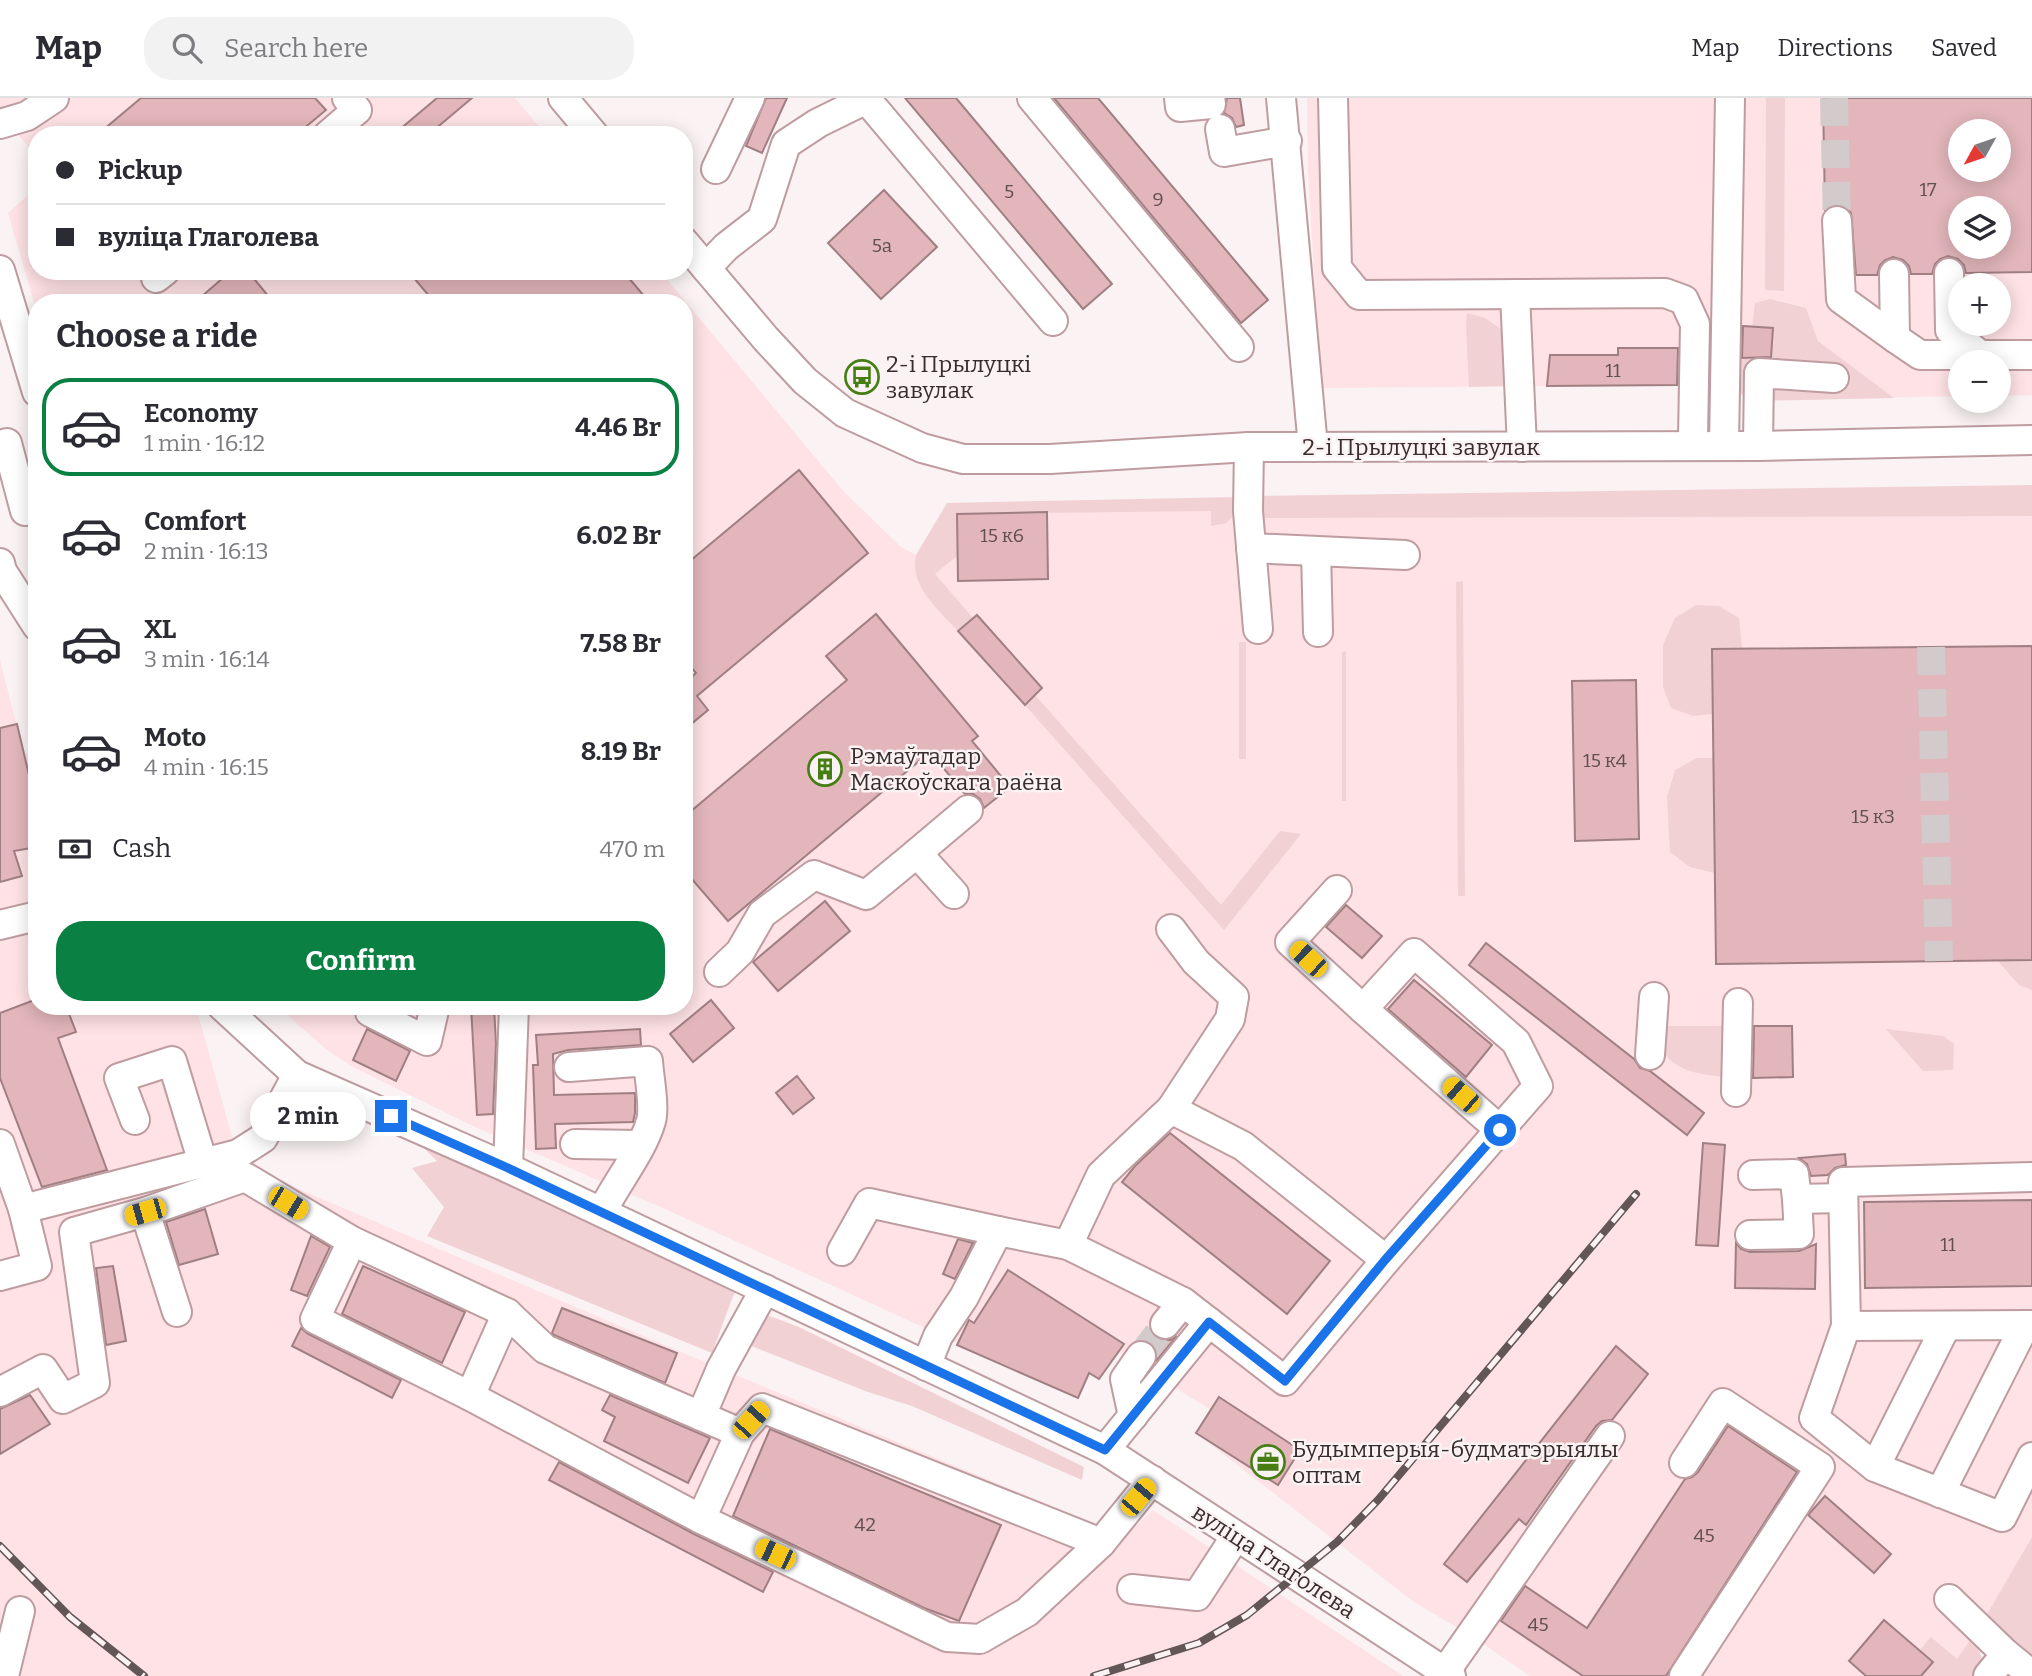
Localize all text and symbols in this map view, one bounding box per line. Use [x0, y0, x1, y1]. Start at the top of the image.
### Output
search box [144, 17, 634, 80]
text: Map [35, 28, 102, 68]
icon: search [168, 29, 206, 67]
text: Search here [224, 33, 368, 64]
text: Map [1691, 34, 1740, 62]
text: Directions [1778, 34, 1893, 62]
text: Saved [1931, 34, 1997, 62]
north arrow [1948, 119, 2011, 182]
map controls [1948, 119, 2011, 413]
text: Pickup [98, 155, 183, 186]
house number: 17 [1919, 178, 1937, 201]
house number: 5 [1004, 180, 1014, 203]
house number: 9 [1152, 188, 1164, 211]
button: layers [1948, 196, 2011, 259]
text: вуліца Глаголева [98, 222, 319, 253]
house number: 5а [872, 234, 893, 257]
button: + [1948, 273, 2011, 336]
text: Choose a ride [56, 317, 257, 355]
place label: 2-і Прылуцкі завулак [886, 350, 1031, 404]
button: − [1948, 350, 2011, 413]
bus stop icon: 2-і Прылуцкі завулак [843, 358, 881, 396]
house number: 11 [1605, 359, 1621, 382]
icon: car [60, 396, 123, 459]
text: Economy [144, 398, 258, 429]
text: 4.46 Br [575, 412, 661, 443]
text: 1 min · 16:12 [144, 429, 265, 457]
street label: 2-і Прылуцкі завулак [1302, 433, 1540, 461]
icon: car [60, 504, 123, 567]
text: Comfort [144, 506, 247, 537]
text: 6.02 Br [576, 520, 661, 551]
house number: 15 к6 [980, 524, 1024, 547]
text: 2 min · 16:13 [144, 537, 269, 565]
icon: car [60, 612, 123, 675]
text: XL [144, 614, 176, 645]
text: 7.58 Br [580, 628, 661, 659]
text: 3 min · 16:14 [144, 645, 270, 673]
icon: car [60, 720, 123, 783]
text: Moto [144, 722, 206, 753]
text: 8.19 Br [581, 736, 661, 767]
place label: Рэмаўтадар Маскоўскага раёна [850, 742, 1063, 796]
house number: 15 к4 [1583, 749, 1627, 772]
building icon: Рэмаўтадар Маскоўскага раёна [806, 750, 844, 788]
text: 4 min · 16:15 [144, 753, 269, 781]
house number: 15 к3 [1851, 805, 1895, 828]
icon: cash [56, 830, 94, 868]
text: Cash [112, 833, 171, 864]
text: 470 m [599, 835, 665, 863]
button: Confirm [56, 921, 665, 1001]
car [1286, 937, 1331, 981]
car [1439, 1073, 1484, 1117]
callout: 2 min [251, 1091, 366, 1140]
route end [375, 1100, 407, 1132]
text: 2 min [277, 1102, 339, 1130]
route start [1484, 1114, 1516, 1146]
car [265, 1183, 312, 1223]
car [122, 1196, 169, 1228]
house number: 11 [1940, 1233, 1956, 1256]
car [730, 1397, 773, 1443]
place label: Будымперыя-будматэрыялы оптам [1292, 1435, 1619, 1489]
office icon: Будымперыя-будматэрыялы оптам [1249, 1443, 1287, 1481]
car [1117, 1474, 1160, 1520]
street label: вуліца Глаголева [1187, 1498, 1361, 1625]
house number: 42 [854, 1513, 876, 1536]
house number: 45 [1693, 1524, 1715, 1547]
car [752, 1536, 799, 1572]
house number: 45 [1527, 1613, 1549, 1636]

